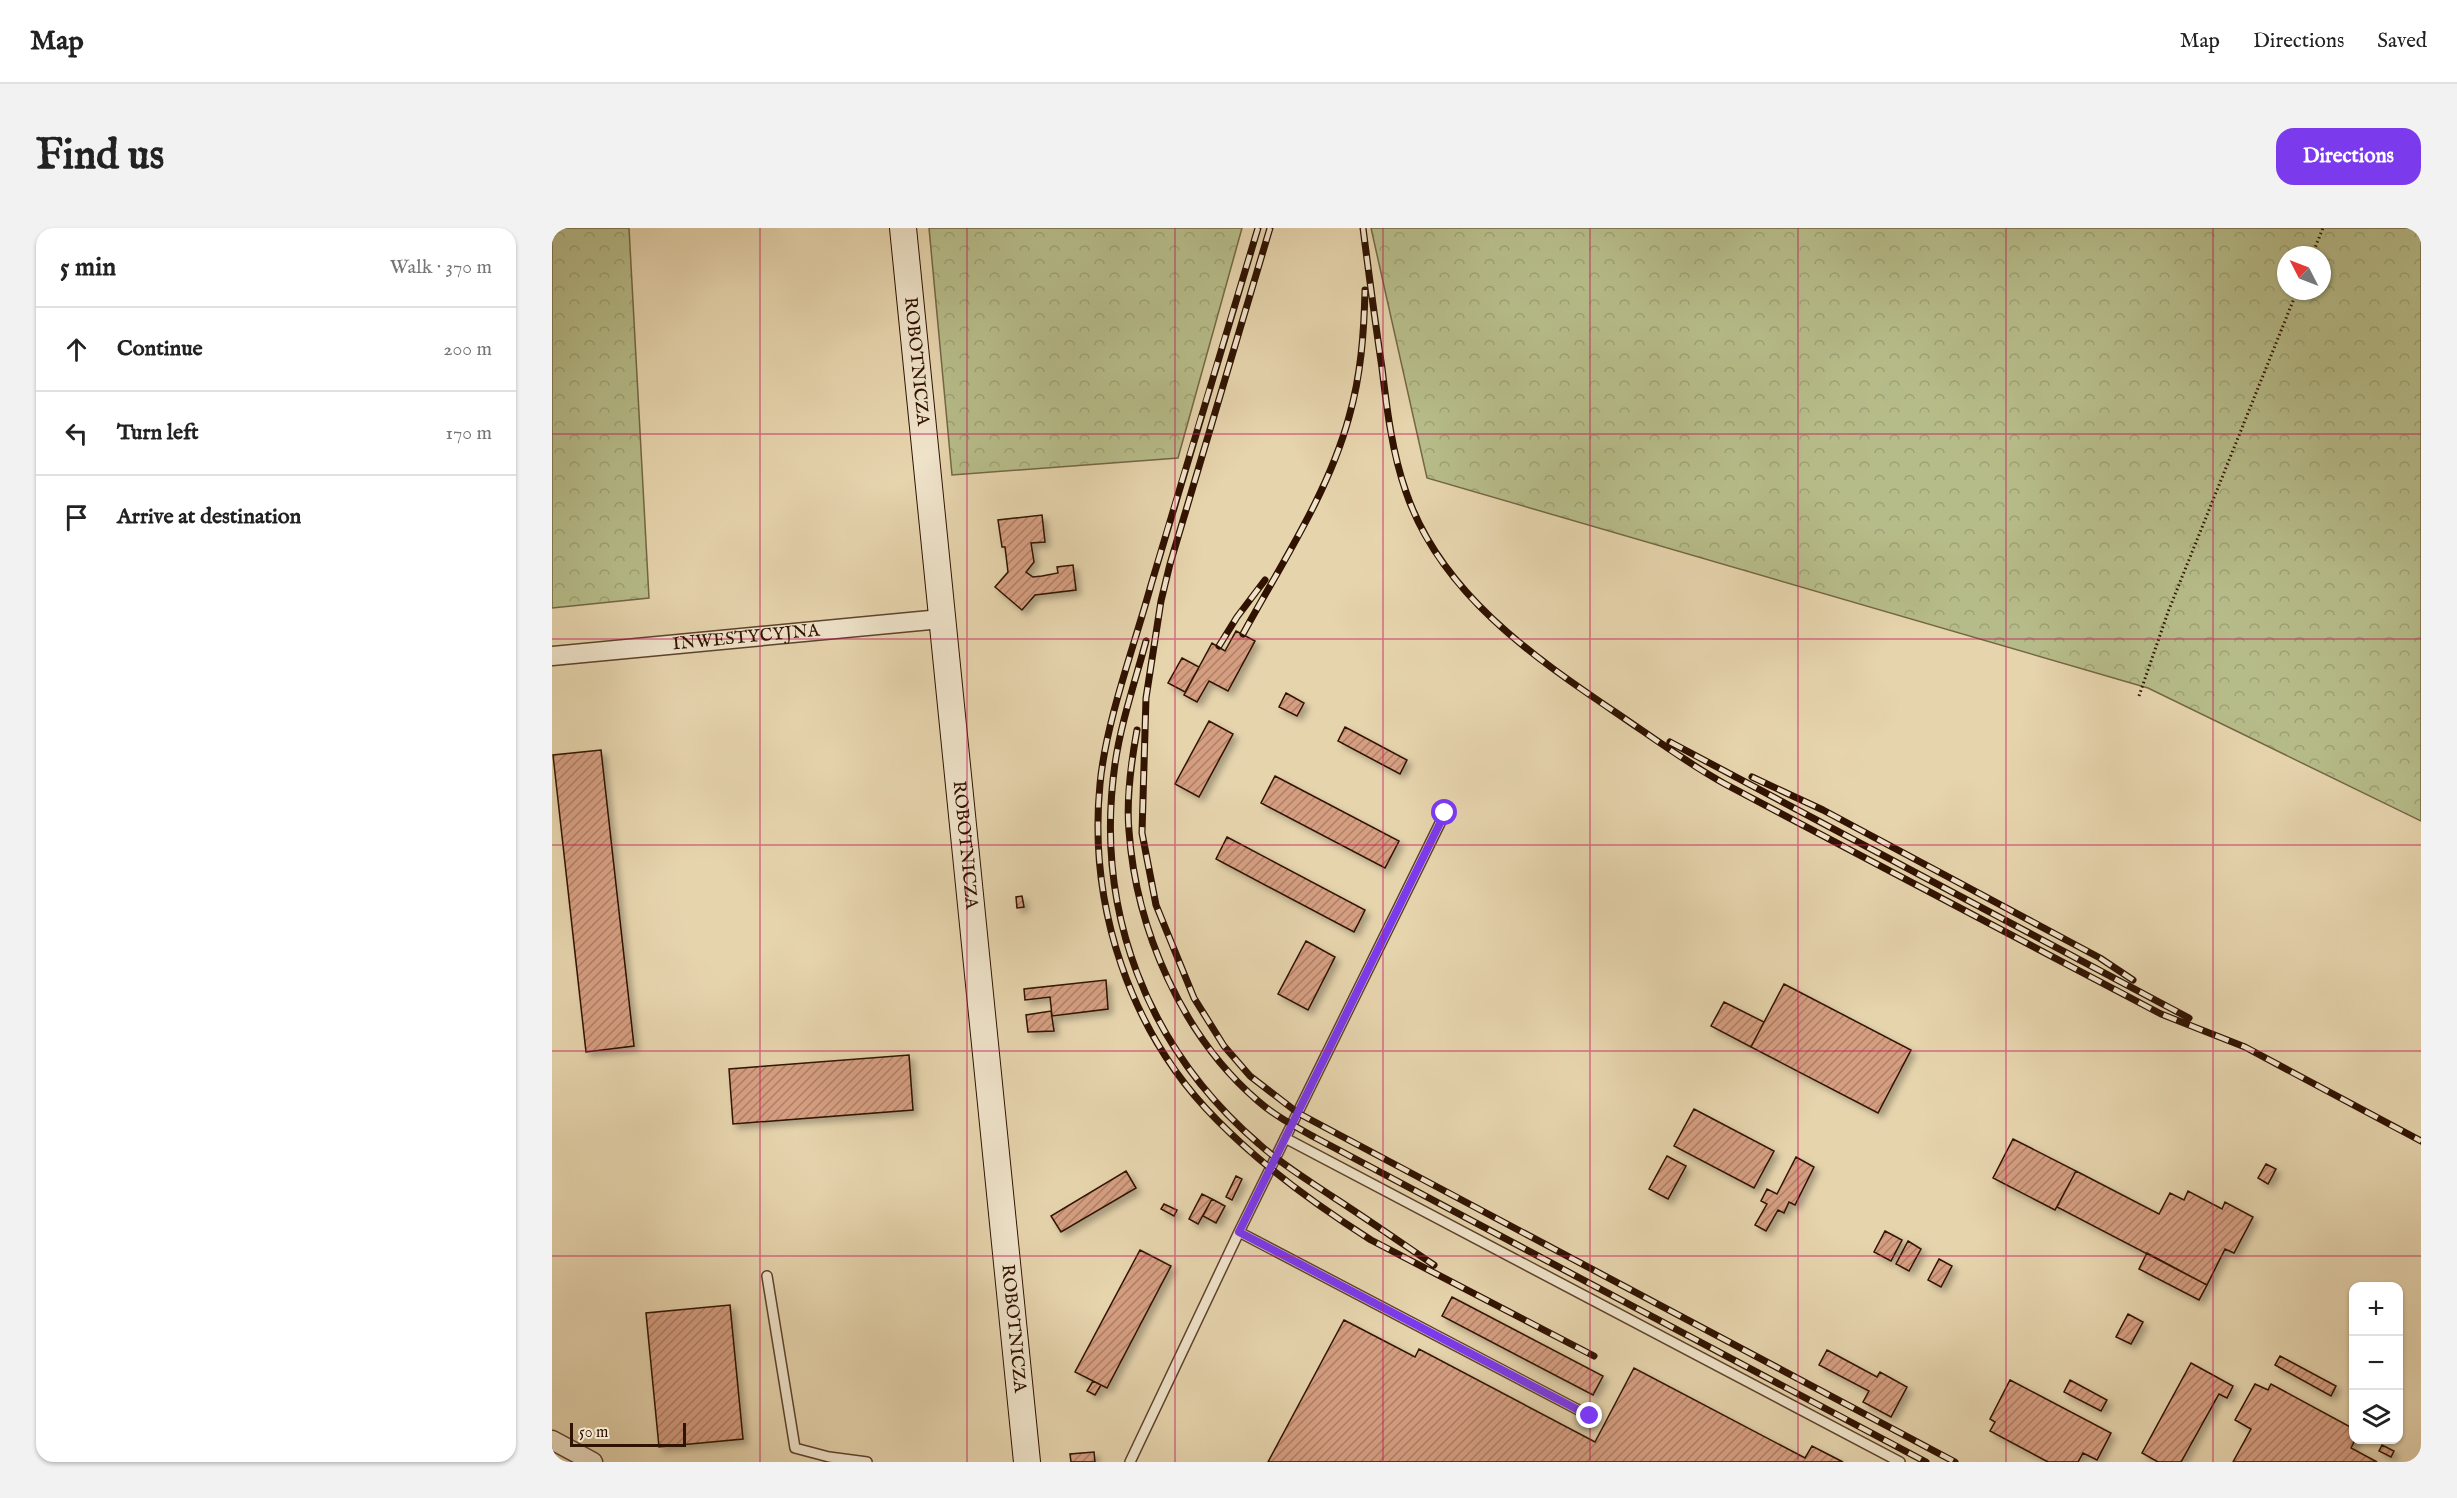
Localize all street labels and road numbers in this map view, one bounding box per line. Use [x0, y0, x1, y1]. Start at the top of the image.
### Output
street label: ROBOTNICZA [899, 296, 934, 428]
street label: INWESTYCYJNA [671, 619, 822, 656]
street label: ROBOTNICZA [947, 780, 983, 911]
street label: ROBOTNICZA [996, 1263, 1032, 1395]

